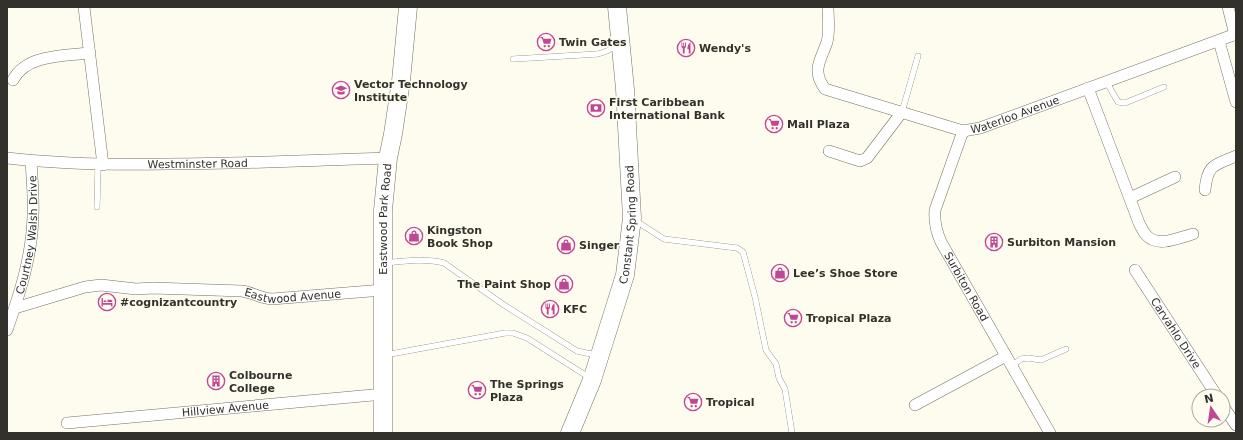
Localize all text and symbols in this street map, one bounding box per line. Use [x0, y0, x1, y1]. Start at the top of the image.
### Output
supermarket icon: Twin Gates [536, 32, 556, 52]
place label: Twin Gates [559, 36, 627, 49]
restaurant icon: Wendy's [676, 38, 696, 58]
place label: Wendy's [699, 42, 751, 55]
place label: Vector Technology Institute [354, 78, 468, 104]
school or university icon: Vector Technology Institute [331, 80, 351, 100]
street label: Waterloo Avenue [969, 93, 1061, 136]
place label: First Caribbean International Bank [609, 96, 725, 122]
bank icon: First Caribbean International Bank [586, 98, 606, 118]
supermarket icon: Mall Plaza [764, 114, 784, 134]
place label: Mall Plaza [787, 118, 850, 131]
street label: Westminster Road [147, 156, 248, 171]
street label: Eastwood Park Road [376, 163, 394, 275]
street label: Constant Spring Road [616, 165, 638, 286]
street label: Courtney Walsh Drive [13, 175, 40, 296]
place label: Kingston Book Shop [427, 224, 493, 250]
shop icon: Kingston Book Shop [404, 226, 424, 246]
building icon: Surbiton Mansion [984, 232, 1004, 252]
shop icon: Singer [556, 235, 576, 255]
place label: Surbiton Mansion [1007, 236, 1116, 249]
place label: Singer [579, 239, 620, 252]
street label: Surbiton Road [941, 250, 991, 323]
shop icon: Lee’s Shoe Store [770, 263, 790, 283]
place label: Lee’s Shoe Store [793, 267, 898, 280]
shop icon: The Paint Shop [554, 274, 574, 294]
place label: The Paint Shop [457, 278, 551, 291]
street label: Eastwood Avenue [243, 285, 342, 306]
hotel icon: #cognizantcountry [97, 292, 117, 312]
street label: Carvahlo Drive [1148, 295, 1204, 371]
place label: #cognizantcountry [120, 296, 237, 309]
restaurant icon: KFC [540, 299, 560, 319]
place label: KFC [563, 303, 587, 316]
supermarket icon: Tropical Plaza [783, 308, 803, 328]
place label: Tropical Plaza [806, 312, 892, 325]
place label: Colbourne College [229, 369, 292, 395]
building icon: Colbourne College [206, 371, 226, 391]
place label: The Springs Plaza [490, 378, 564, 404]
supermarket icon: The Springs Plaza [467, 380, 487, 400]
north arrow [1191, 388, 1231, 428]
text: N [1203, 391, 1215, 406]
supermarket icon: Tropical [683, 392, 703, 412]
place label: Tropical [706, 396, 755, 409]
street label: Hillview Avenue [181, 398, 270, 419]

